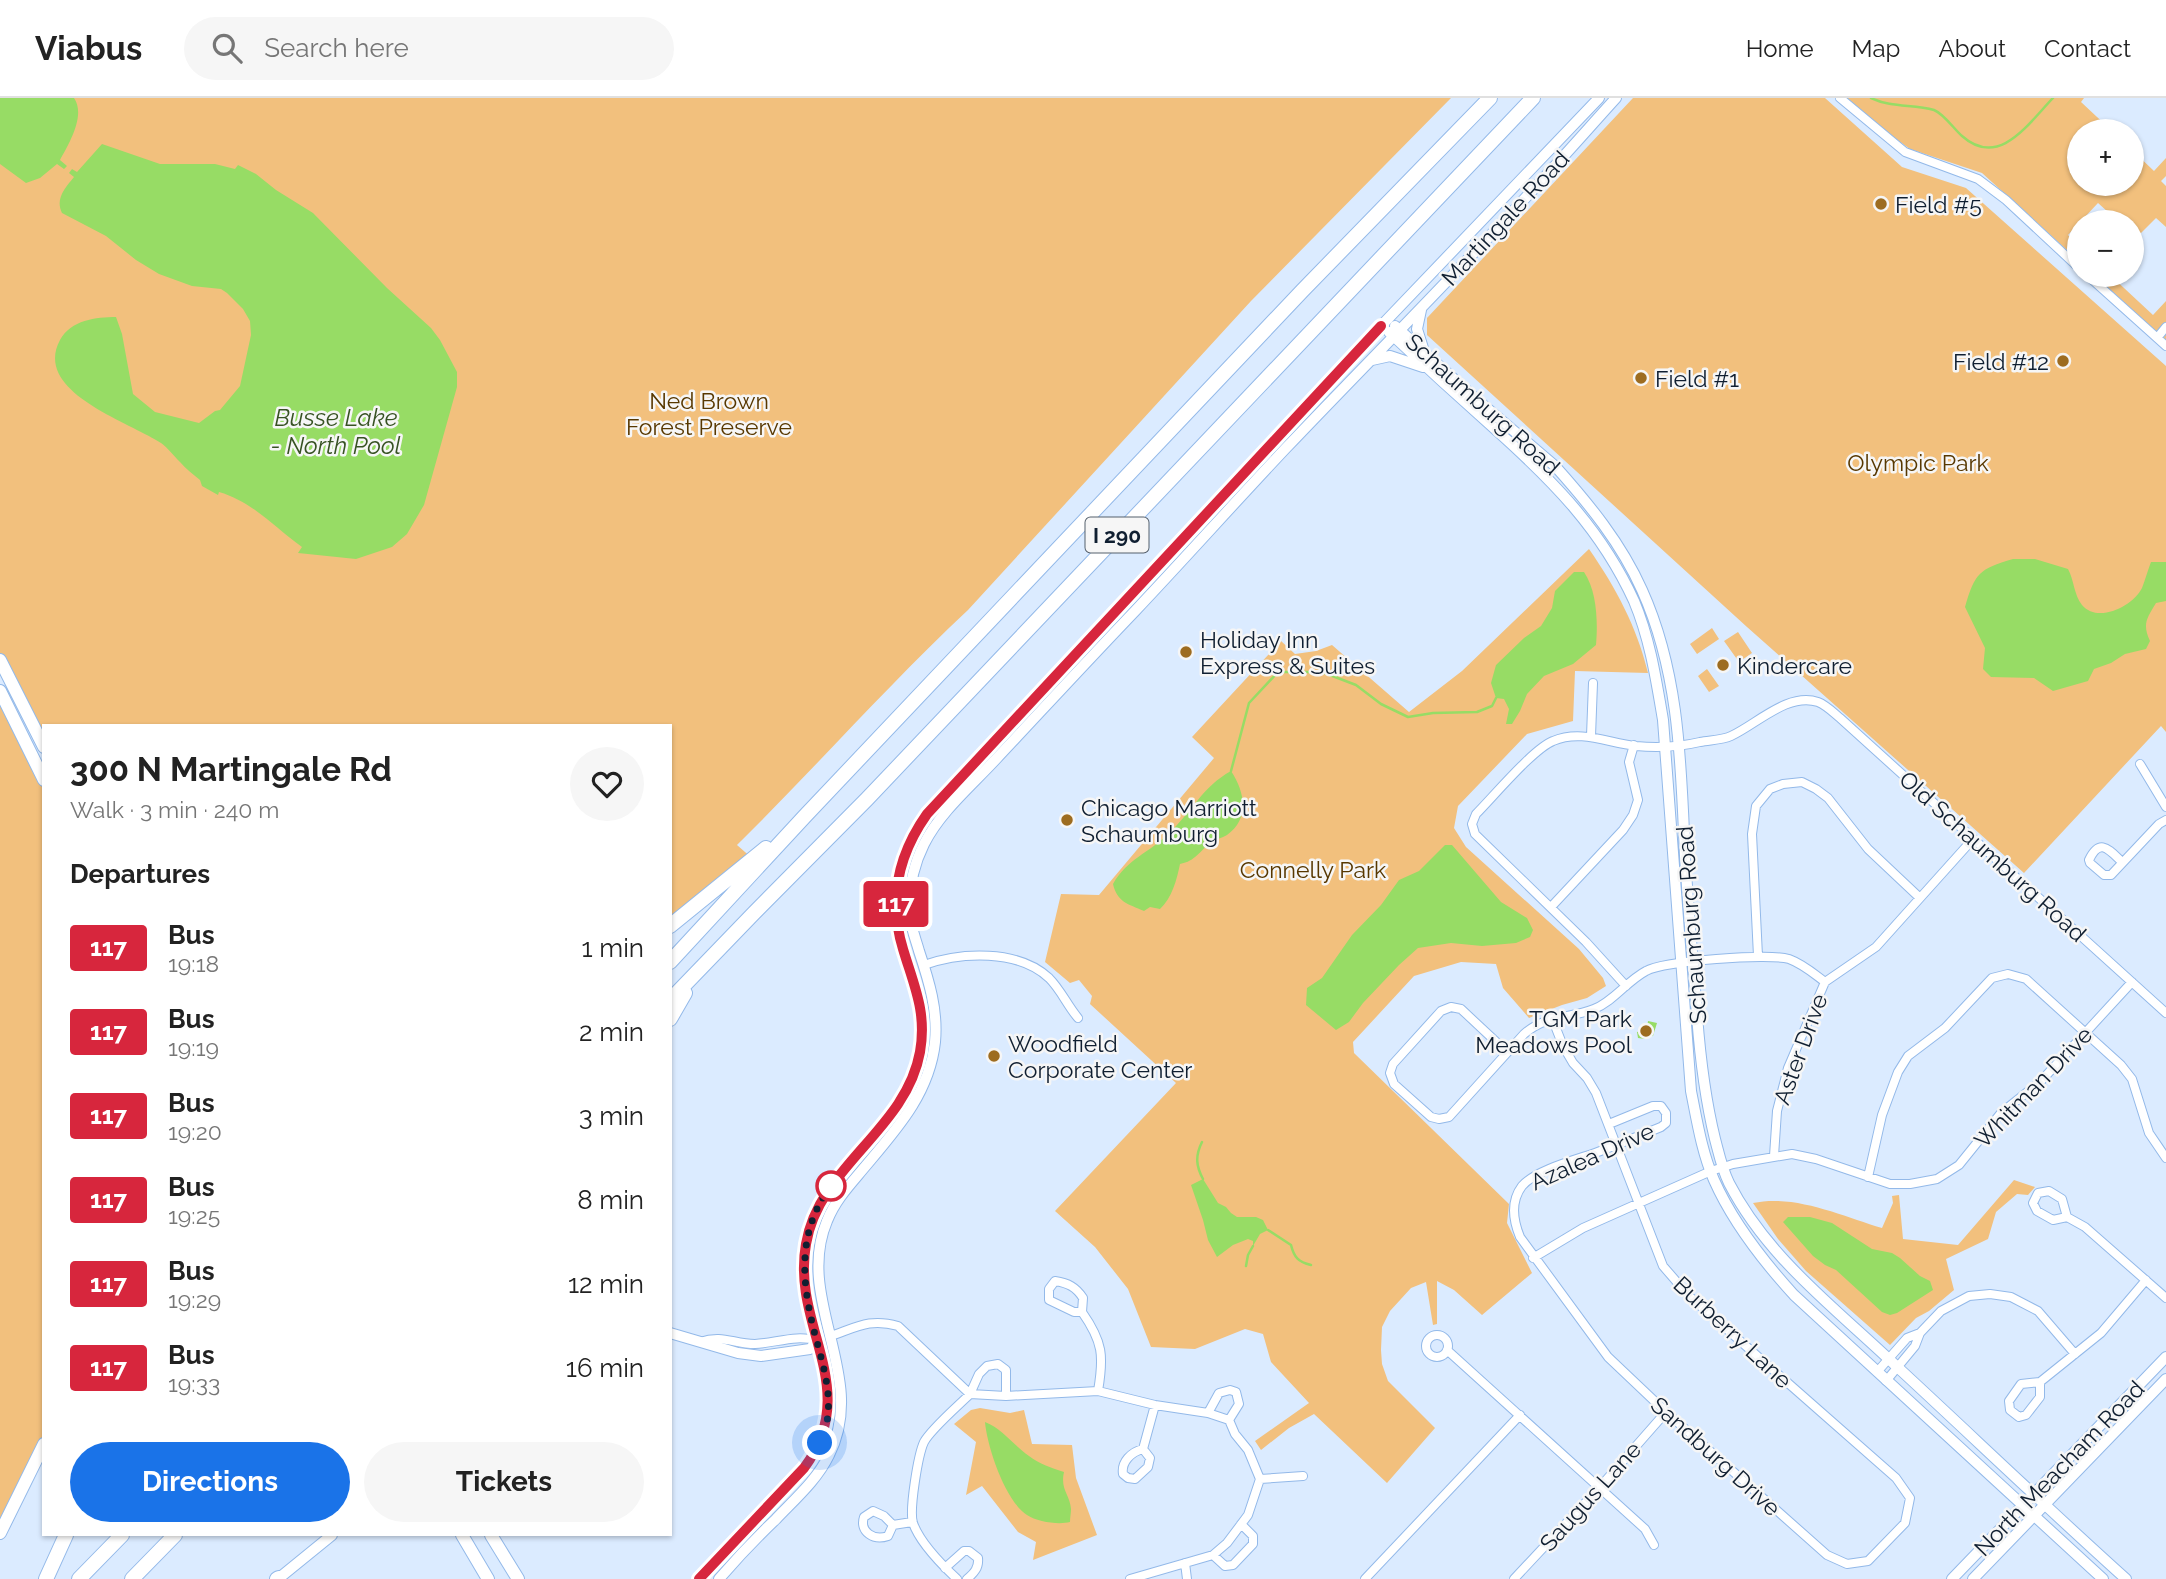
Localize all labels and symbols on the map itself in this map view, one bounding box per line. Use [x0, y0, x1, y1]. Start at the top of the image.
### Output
street label: Martingale Road [1436, 145, 1574, 291]
place label: Field #5 [1895, 191, 1982, 218]
marker: Field #5 [1873, 196, 1889, 212]
street label: Schaumburg Road [1400, 328, 1566, 480]
place label: Field #12 [1953, 348, 2049, 375]
marker: Field #12 [2055, 353, 2071, 369]
place label: Field #1 [1655, 365, 1739, 392]
marker: Field #1 [1633, 370, 1649, 386]
park label: Ned Brown Forest Preserve [626, 387, 792, 440]
water label: Busse Lake - North Pool [271, 403, 401, 460]
park label: Olympic Park [1847, 449, 1989, 476]
road number: I 290 [1086, 518, 1148, 552]
place label: Holiday Inn Express & Suites [1200, 626, 1375, 679]
marker: Holiday Inn Express & Suites [1178, 644, 1194, 660]
place label: Kindercare [1737, 652, 1852, 679]
marker: Kindercare [1715, 657, 1731, 673]
street label: Old Schaumburg Road [1894, 765, 2092, 947]
place label: Chicago Marriott Schaumburg [1081, 794, 1257, 847]
marker: Chicago Marriott Schaumburg [1059, 812, 1075, 828]
street label: Schaumburg Road [1671, 825, 1711, 1025]
park label: Connelly Park [1240, 856, 1386, 883]
line badge: 117 [856, 881, 936, 927]
street label: Aster Drive [1768, 990, 1832, 1108]
place label: TGM Park Meadows Pool [1475, 1005, 1633, 1058]
street label: Whitman Drive [1968, 1021, 2098, 1153]
marker: TGM Park Meadows Pool [1638, 1023, 1654, 1039]
place label: Woodfield Corporate Center [1008, 1030, 1192, 1083]
marker: Woodfield Corporate Center [986, 1048, 1002, 1064]
street label: Azalea Drive [1526, 1117, 1658, 1195]
unlabelled marker [816, 1171, 846, 1201]
street label: Burberry Lane [1668, 1270, 1798, 1394]
street label: North Meacham Road [1968, 1375, 2150, 1561]
street label: Sandburg Drive [1646, 1391, 1786, 1521]
your location [802, 1425, 837, 1460]
street label: Saugus Lane [1534, 1436, 1646, 1556]

